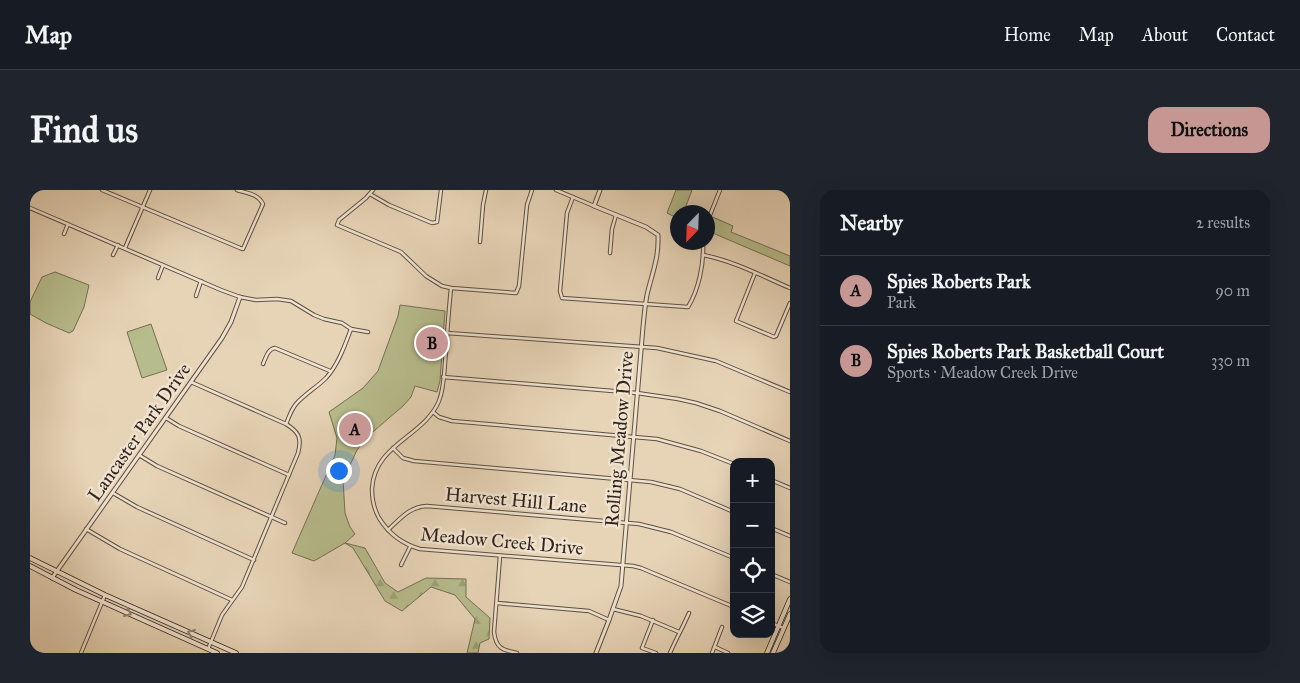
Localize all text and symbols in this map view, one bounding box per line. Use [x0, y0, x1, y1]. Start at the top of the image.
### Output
text: Map [25, 20, 72, 50]
text: Home [1004, 24, 1051, 46]
text: Map [1079, 24, 1114, 46]
text: About [1142, 24, 1188, 46]
text: Contact [1216, 24, 1275, 46]
button: Directions [1148, 107, 1270, 153]
text: Find us [30, 109, 138, 152]
north arrow [670, 205, 715, 250]
text: Nearby [840, 210, 903, 236]
text: 2 results [1196, 213, 1250, 232]
text: Spies Roberts Park [887, 270, 1031, 293]
text: A [851, 281, 861, 300]
text: 90 m [1215, 281, 1250, 300]
text: Park [887, 293, 916, 312]
pin: B [416, 324, 448, 362]
text: Spies Roberts Park Basketball Court [887, 340, 1164, 363]
street label: Rolling Meadow Drive [600, 350, 639, 528]
text: B [851, 351, 861, 370]
text: 330 m [1211, 351, 1250, 370]
street label: Lancaster Park Drive [83, 358, 195, 506]
text: Sports · Meadow Creek Drive [887, 363, 1078, 382]
pin: A [339, 410, 371, 448]
your location [326, 458, 352, 484]
map controls [730, 458, 775, 638]
button: + [730, 458, 775, 503]
street label: Harvest Hill Lane [444, 482, 588, 518]
button: − [730, 503, 775, 548]
street label: Meadow Creek Drive [420, 522, 585, 560]
button: locate [730, 548, 775, 593]
button: layers [730, 593, 775, 638]
one-way arrow [123, 607, 132, 617]
one-way arrow [187, 629, 196, 640]

